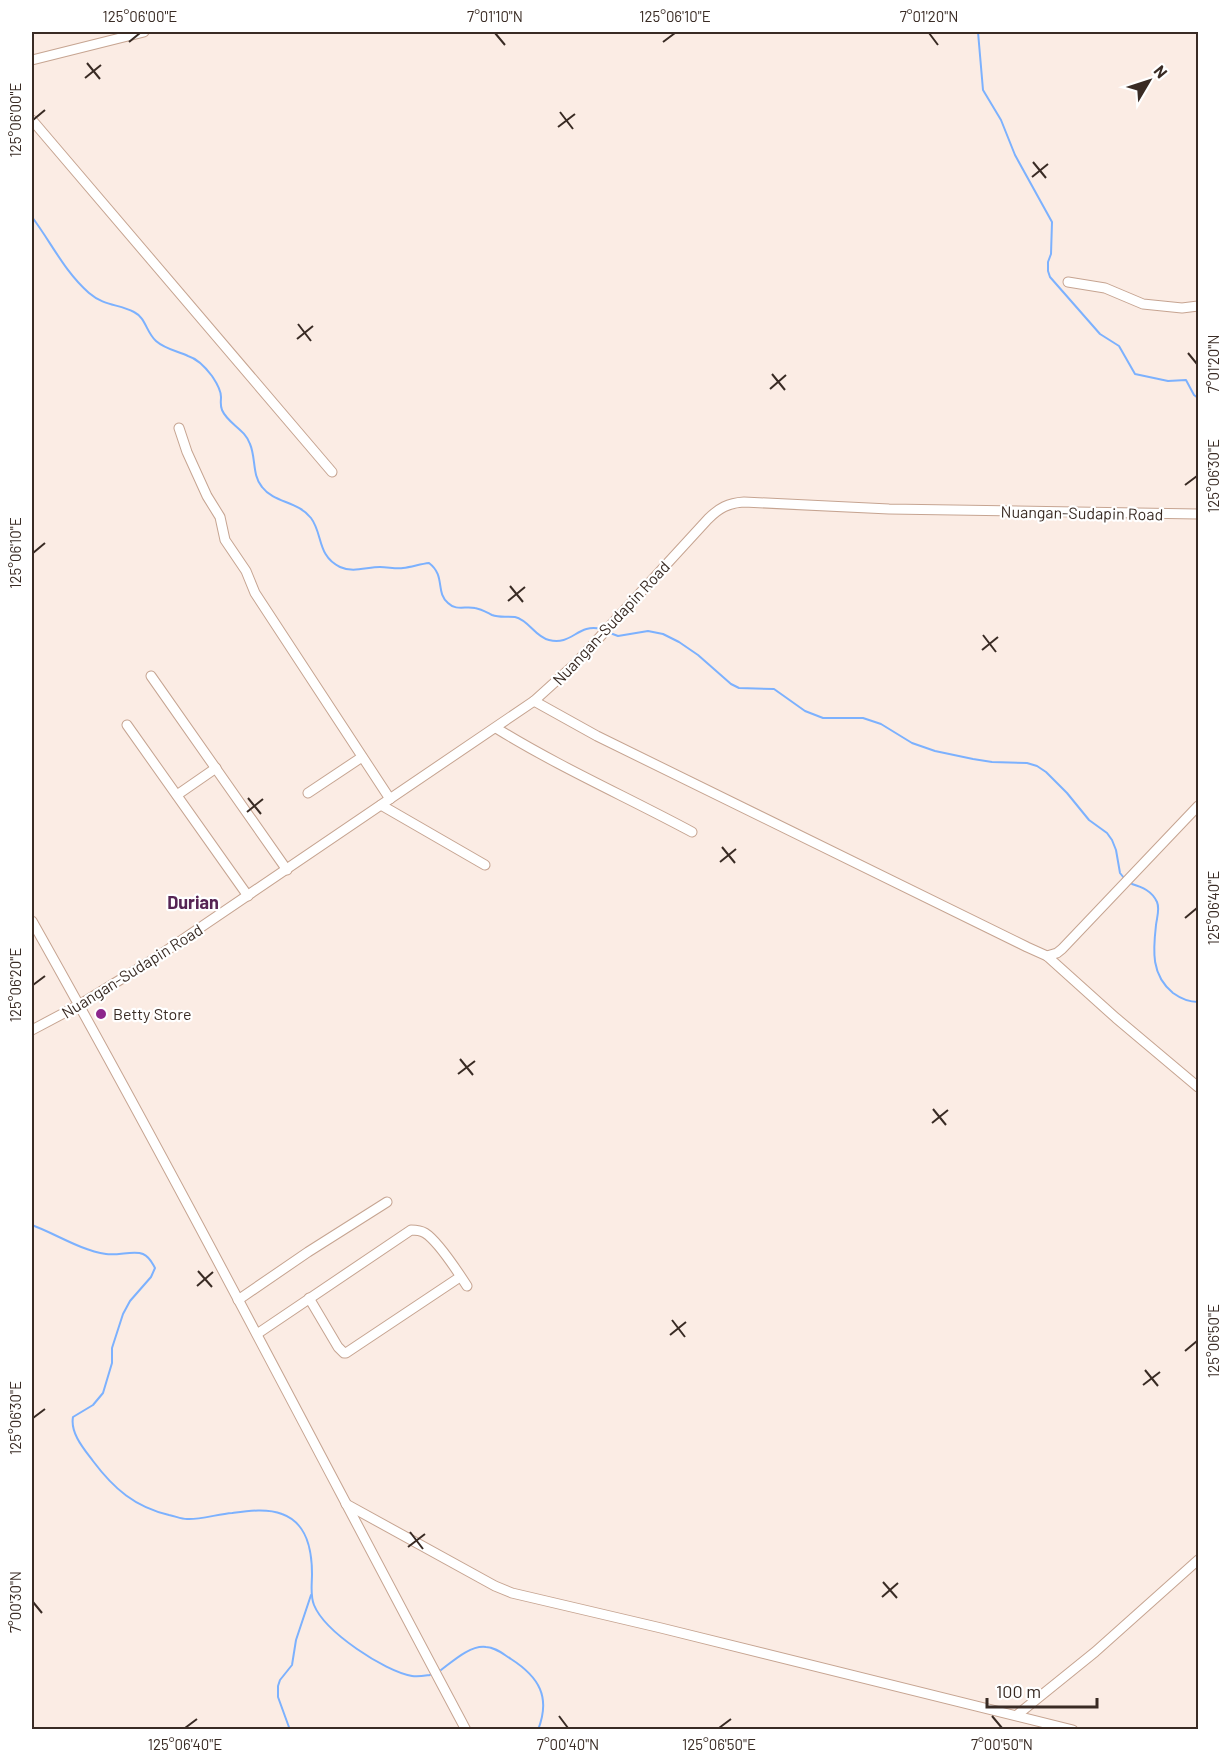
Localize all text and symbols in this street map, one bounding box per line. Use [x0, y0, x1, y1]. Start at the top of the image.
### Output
text: 125°06'00"E [103, 7, 177, 25]
text: 7°01'10"N [467, 7, 523, 25]
text: 125°06'10"E [639, 7, 711, 25]
text: 7°01'20"N [900, 7, 958, 25]
north arrow [1119, 51, 1179, 111]
text: N [1150, 61, 1172, 81]
text: 125°06'00"E [6, 83, 24, 157]
text: 7°01'20"N [1204, 335, 1222, 393]
text: 125°06'30"E [1204, 439, 1222, 513]
street label: Nuangan-Sudapin Road [1001, 502, 1164, 523]
text: 125°06'10"E [6, 517, 24, 589]
street label: Nuangan-Sudapin Road [548, 557, 673, 689]
text: 125°06'40"E [1204, 871, 1222, 945]
district label: Durian [167, 891, 219, 913]
street label: Nuangan-Sudapin Road [58, 919, 206, 1022]
text: 125°06'20"E [6, 948, 24, 1022]
place label: Betty Store [113, 1004, 192, 1023]
marker: Betty Store [94, 1007, 108, 1021]
text: 125°06'50"E [1204, 1304, 1222, 1378]
text: 125°06'30"E [6, 1381, 24, 1455]
text: 7°00'30"N [6, 1571, 24, 1633]
scale bar [987, 1671, 1096, 1709]
text: 100 m [996, 1680, 1041, 1702]
text: 125°06'40"E [148, 1735, 222, 1753]
text: 7°00'40"N [537, 1735, 599, 1753]
text: 125°06'50"E [682, 1735, 756, 1753]
text: 7°00'50"N [971, 1735, 1033, 1753]

